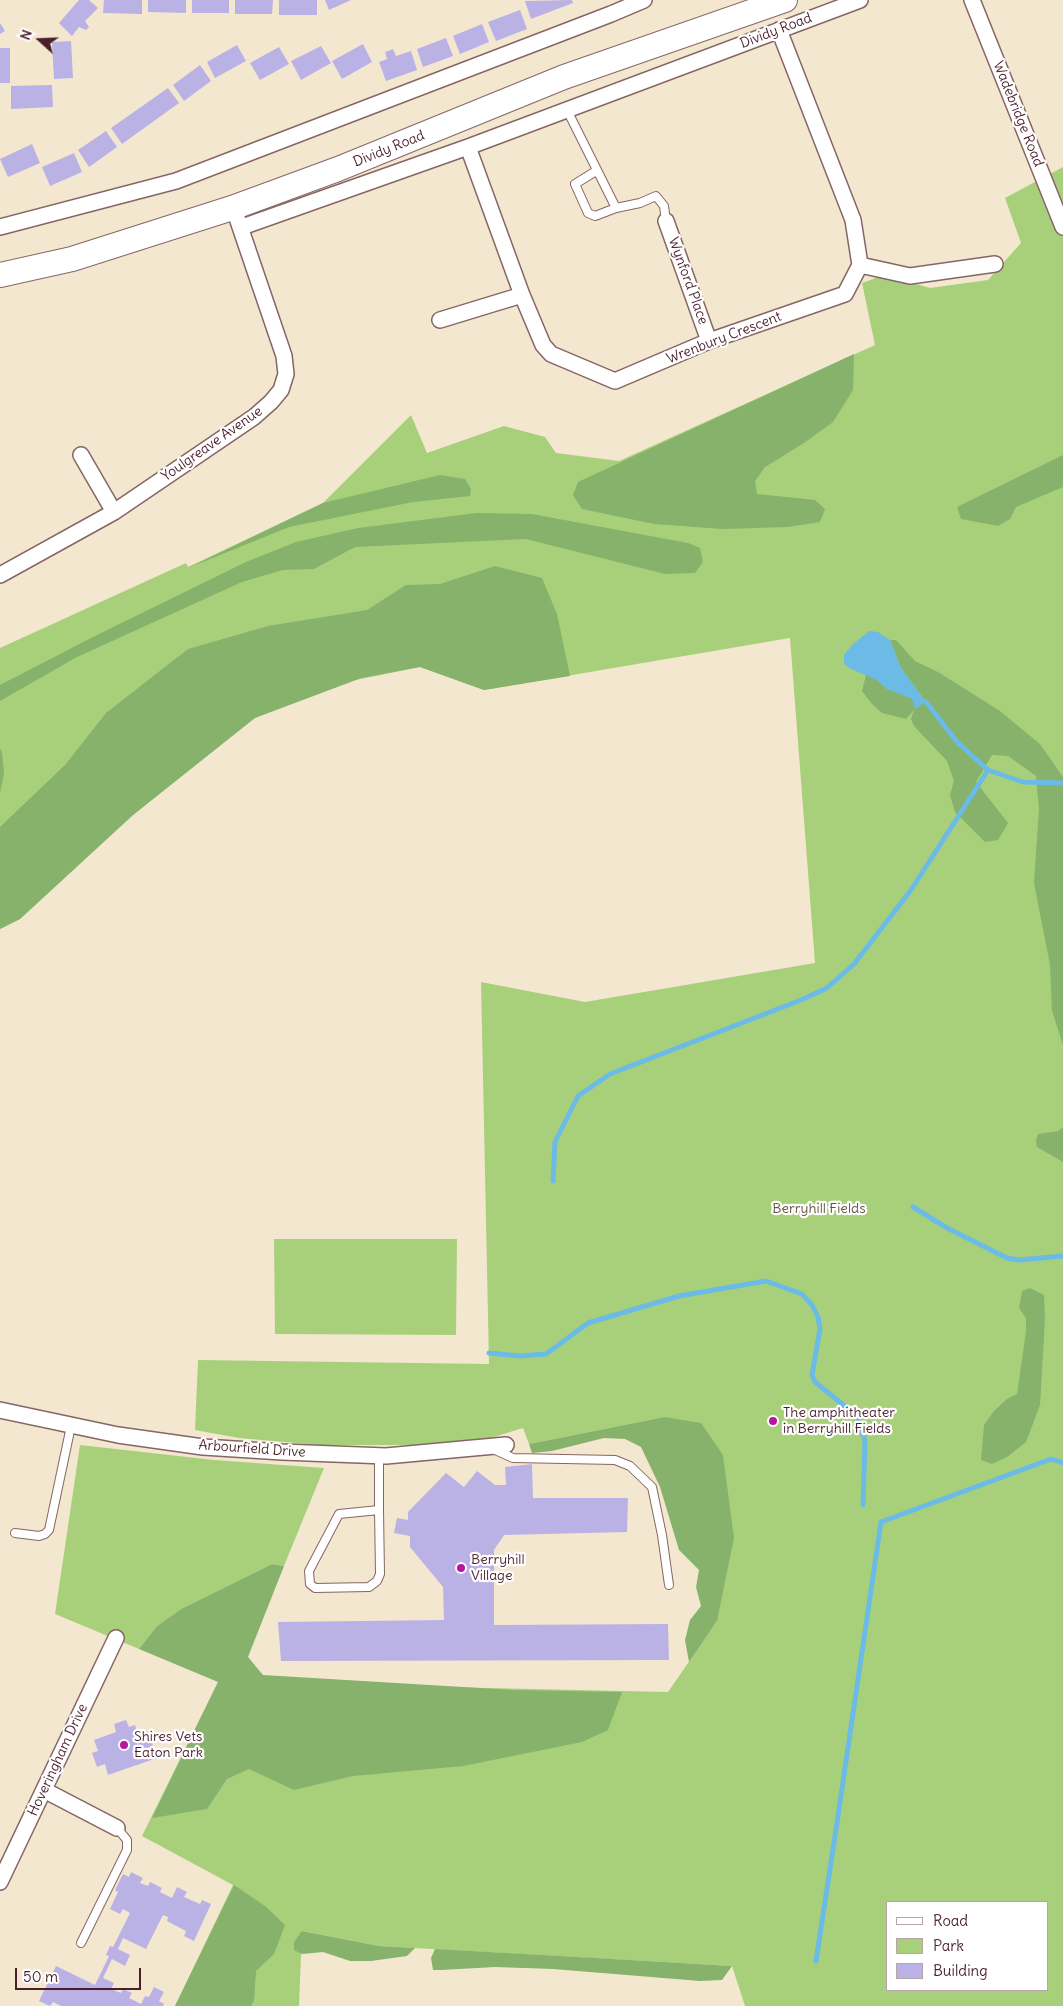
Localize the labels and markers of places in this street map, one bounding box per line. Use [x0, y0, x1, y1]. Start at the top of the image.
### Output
place label: The amphitheater in Berryhill Fields [783, 1405, 895, 1438]
marker: The amphitheater in Berryhill Fields [767, 1415, 779, 1427]
place label: Berryhill Village [471, 1552, 525, 1584]
marker: Berryhill Village [455, 1562, 467, 1574]
place label: Shires Vets Eaton Park [134, 1729, 203, 1761]
marker: Shires Vets Eaton Park [118, 1739, 130, 1751]

